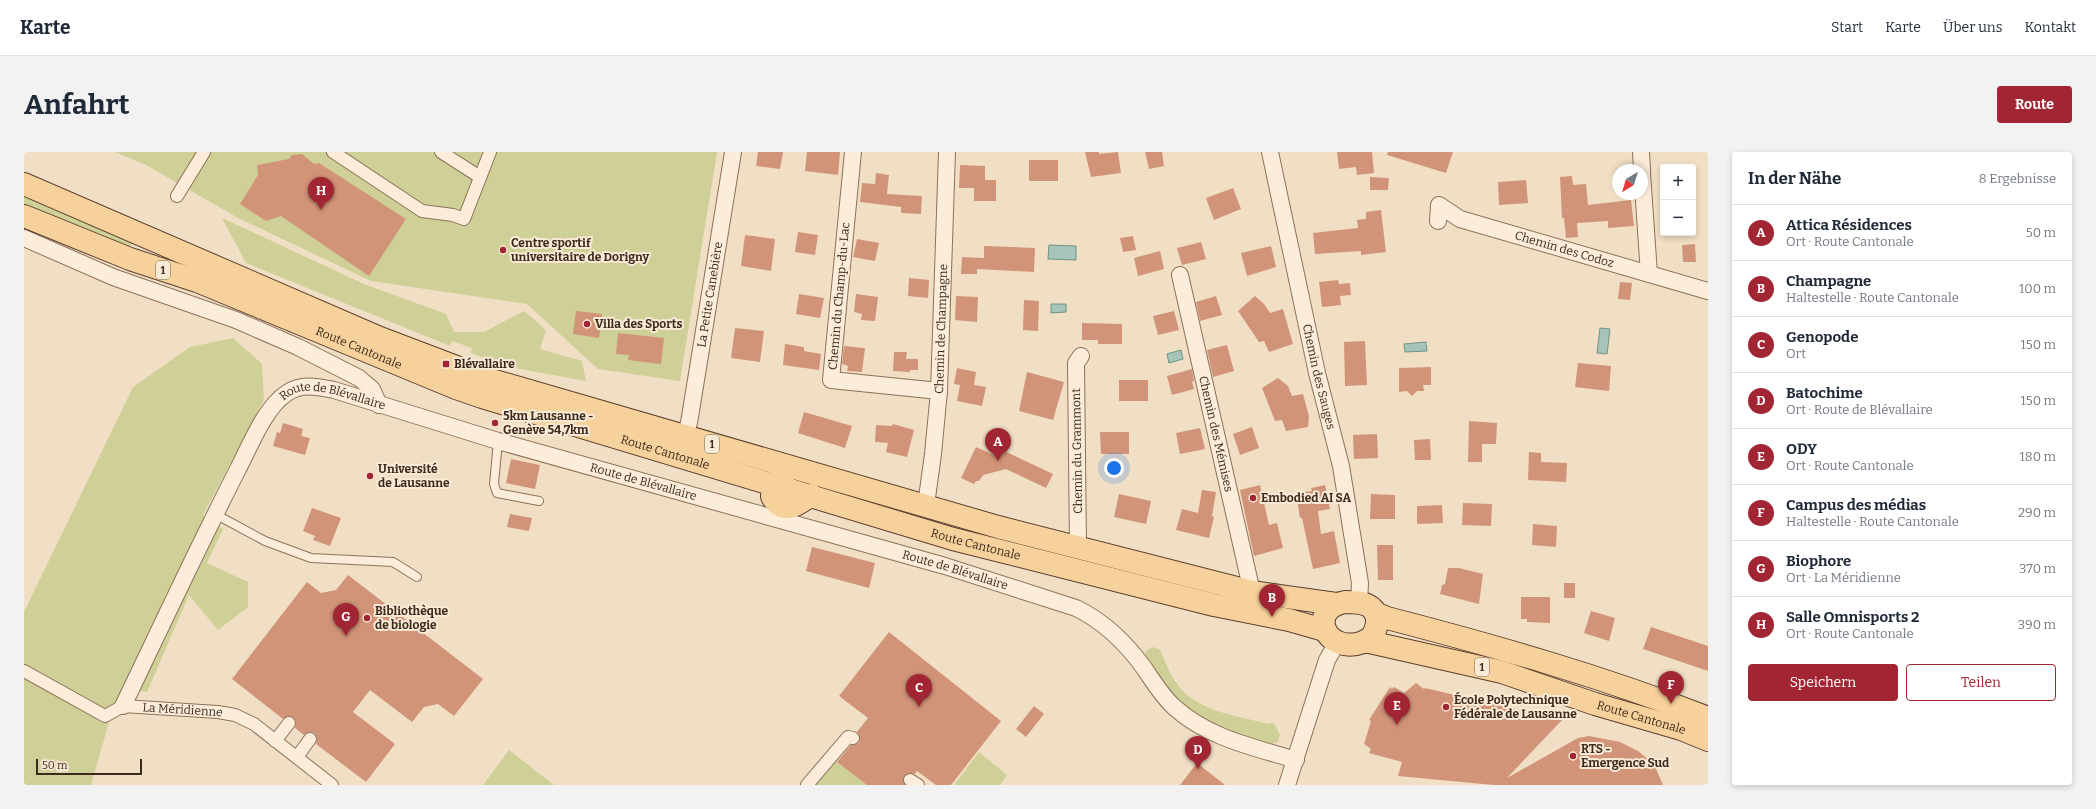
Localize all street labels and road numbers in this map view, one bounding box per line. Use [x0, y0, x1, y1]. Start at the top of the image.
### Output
street label: Chemin du Champ-du-Lac [826, 222, 852, 370]
street label: Chemin des Codoz [1513, 228, 1616, 270]
street label: La Petite Canebière [694, 241, 725, 349]
road number: 1 [156, 261, 170, 279]
street label: Chemin de Champagne [932, 264, 950, 394]
street label: Chemin des Sauges [1300, 323, 1338, 431]
street label: Route Cantonale [314, 324, 404, 372]
street label: Chemin des Mémises [1196, 375, 1236, 494]
street label: Route de Blévallaire [277, 380, 387, 413]
street label: Chemin du Grammont [1069, 387, 1085, 514]
street label: Route Cantonale [619, 432, 711, 472]
road number: 1 [705, 435, 719, 453]
street label: Route de Blévallaire [589, 460, 698, 503]
street label: Route Cantonale [929, 526, 1022, 563]
street label: Route de Blévallaire [901, 547, 1010, 593]
road number: 1 [1475, 658, 1489, 676]
street label: Route Cantonale [1595, 698, 1688, 737]
street label: La Méridienne [142, 700, 224, 720]

